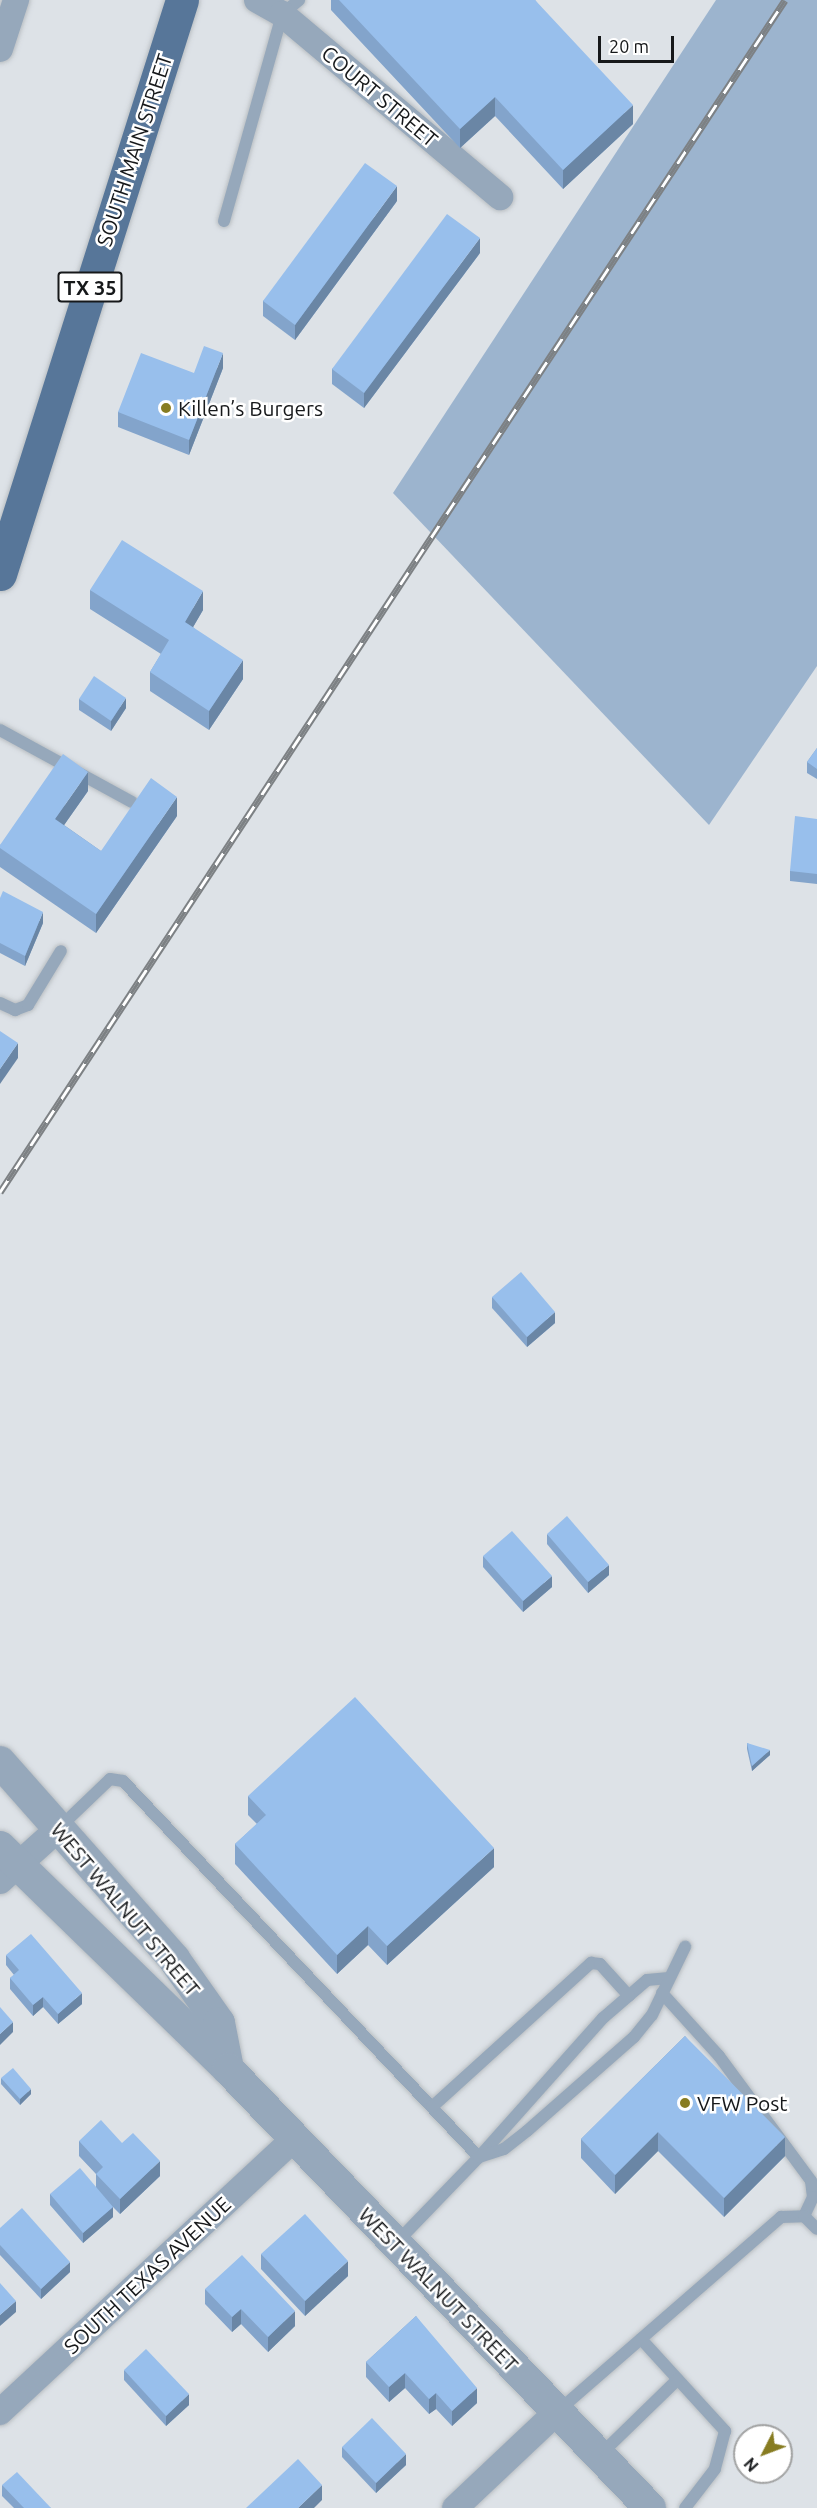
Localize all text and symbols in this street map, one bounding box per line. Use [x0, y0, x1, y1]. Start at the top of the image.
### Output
scale bar [601, 24, 678, 62]
text: 20 m [609, 36, 649, 56]
street label: COURT STREET [317, 40, 443, 152]
street label: SOUTH MAIN STREET [91, 51, 177, 249]
road number: TX 35 [57, 270, 123, 304]
place label: Killen’s Burgers [178, 395, 323, 421]
marker: Killen’s Burgers [159, 401, 173, 415]
street label: WEST WALNUT STREET [46, 1817, 206, 2001]
place label: VFW Post [697, 2090, 788, 2116]
marker: VFW Post [678, 2096, 692, 2110]
street label: SOUTH TEXAS AVENUE [59, 2191, 235, 2359]
street label: WEST WALNUT STREET [354, 2201, 524, 2377]
north arrow [733, 2424, 793, 2484]
text: N [740, 2454, 762, 2475]

